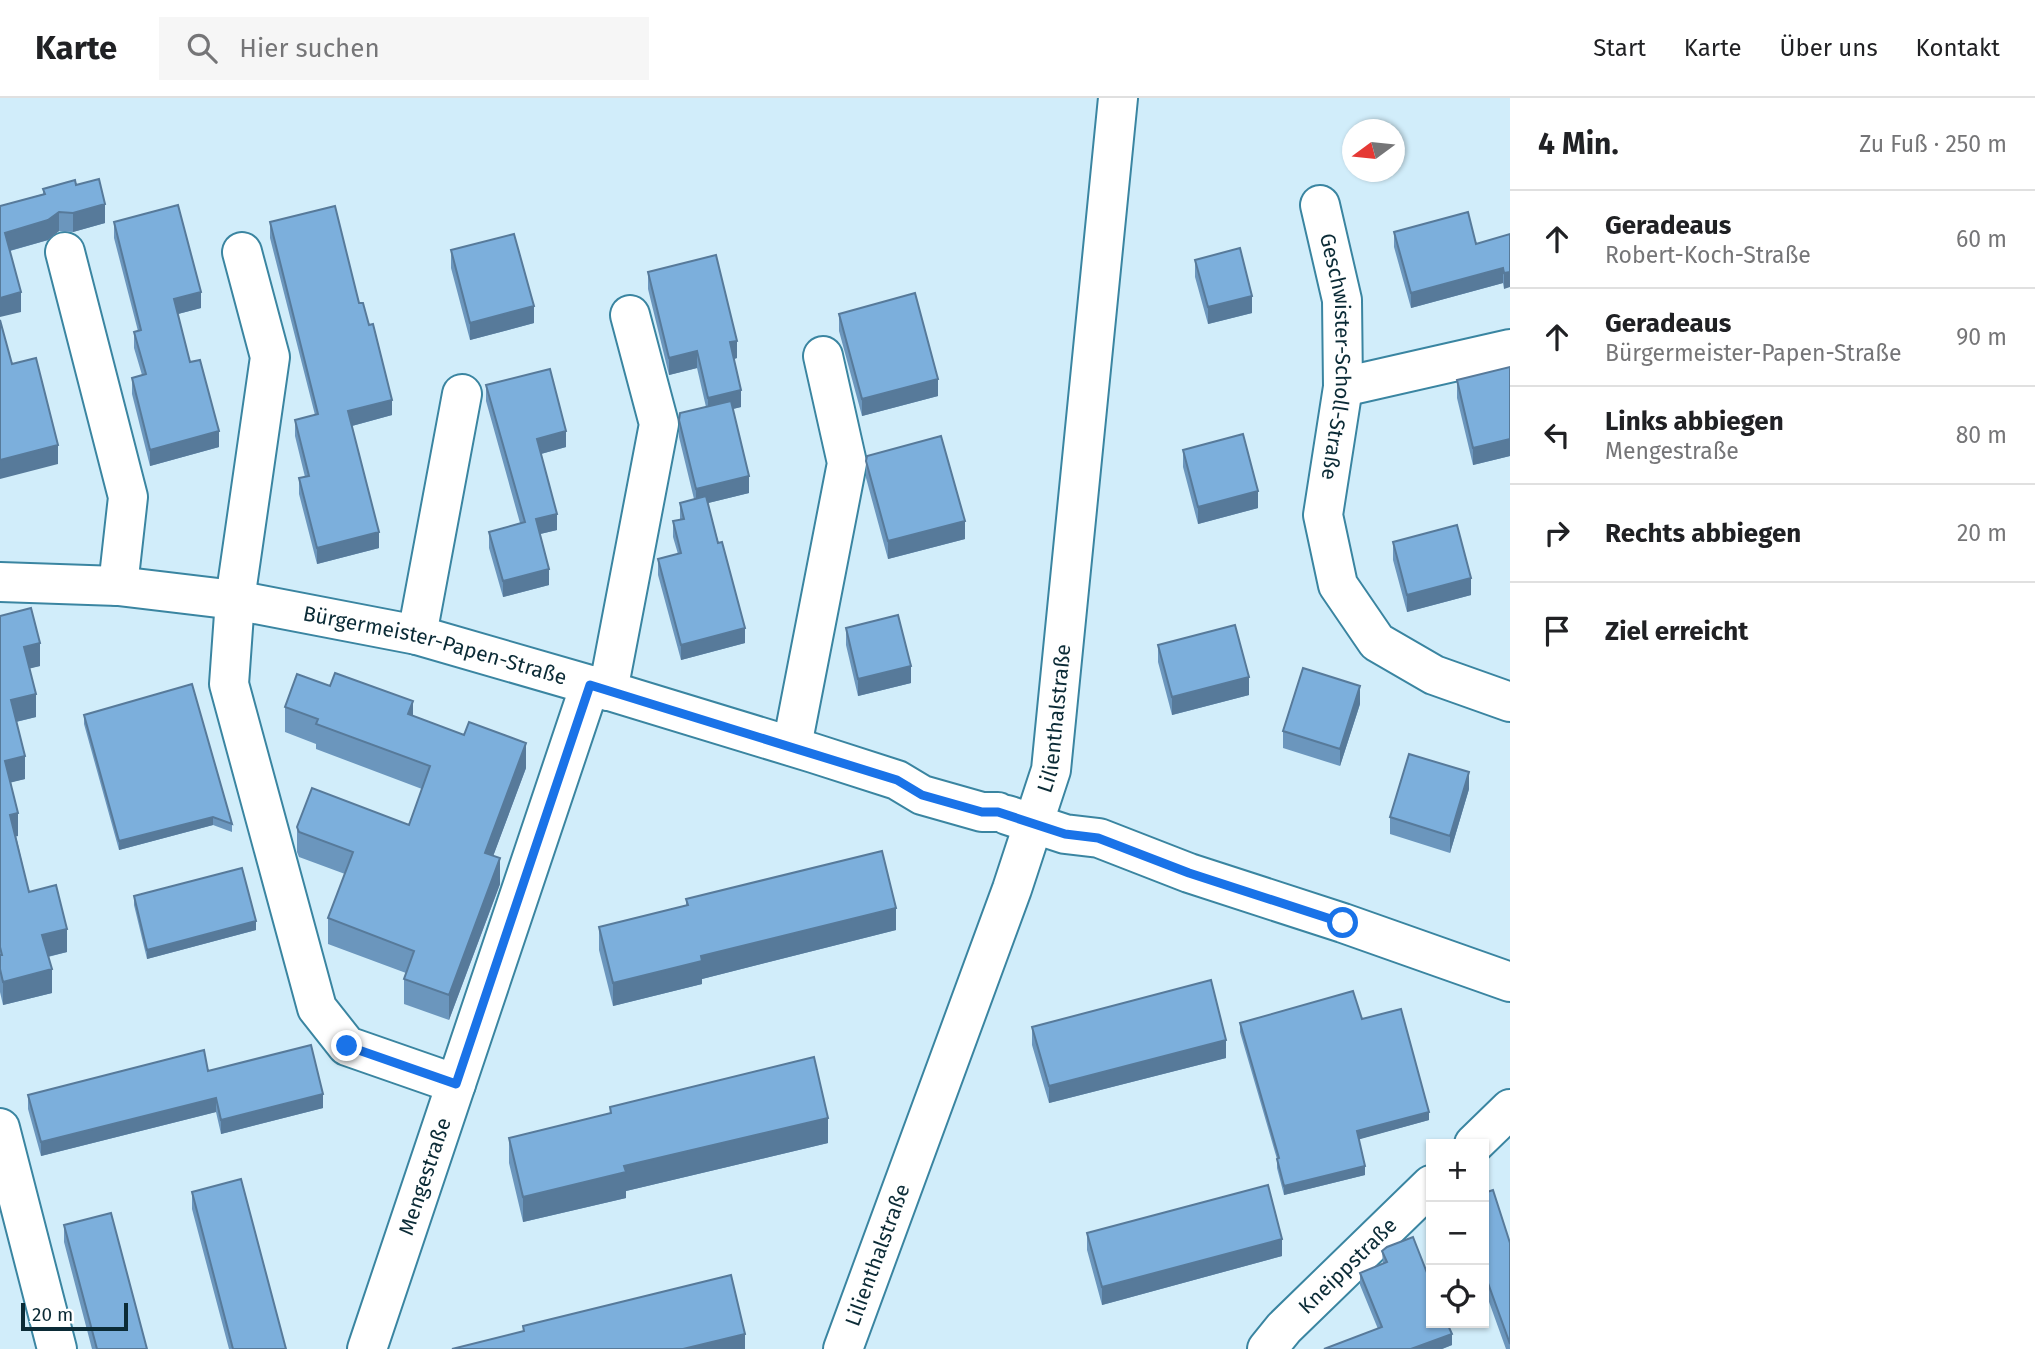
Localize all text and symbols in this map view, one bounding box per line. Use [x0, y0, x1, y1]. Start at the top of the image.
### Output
search box [159, 17, 649, 80]
text: Karte [35, 28, 117, 68]
icon: search [183, 29, 221, 67]
text: Hier suchen [239, 33, 380, 64]
text: Start [1593, 34, 1646, 62]
text: Karte [1684, 34, 1742, 62]
text: Über uns [1780, 34, 1878, 62]
text: Kontakt [1916, 34, 2000, 62]
north arrow [1342, 119, 1405, 182]
text: 4 Min. [1538, 126, 1619, 162]
text: Zu Fuß · 250 m [1859, 130, 2007, 158]
text: Geradeaus [1605, 210, 1731, 241]
icon: ahead [1538, 220, 1576, 258]
text: 60 m [1956, 225, 2007, 253]
street label: Geschwister-Scholl-Straße [1314, 231, 1356, 482]
text: Robert-Koch-Straße [1605, 241, 1811, 269]
text: Geradeaus [1605, 308, 1731, 339]
icon: ahead [1538, 318, 1576, 356]
text: 90 m [1956, 323, 2007, 351]
text: Bürgermeister-Papen-Straße [1605, 339, 1902, 367]
text: Links abbiegen [1605, 406, 1784, 437]
icon: left [1538, 416, 1576, 454]
text: 80 m [1956, 421, 2007, 449]
text: Mengestraße [1605, 437, 1739, 465]
icon: right [1538, 514, 1576, 552]
text: Rechts abbiegen [1605, 518, 1801, 549]
text: 20 m [1957, 519, 2007, 547]
street label: Bürgermeister-Papen-Straße [301, 600, 570, 691]
icon: arrive [1538, 612, 1576, 650]
text: Ziel erreicht [1605, 616, 1748, 647]
street label: Lilienthalstraße [1031, 643, 1076, 796]
route start [1327, 907, 1358, 938]
route end [331, 1030, 362, 1061]
street label: Mengestraße [393, 1114, 457, 1239]
map controls [1426, 1139, 1489, 1328]
button: + [1426, 1139, 1489, 1202]
street label: Lilienthalstraße [839, 1180, 915, 1330]
button: − [1426, 1202, 1489, 1265]
street label: Kneippstraße [1293, 1212, 1402, 1320]
button: locate [1426, 1265, 1489, 1328]
scale bar [21, 1300, 128, 1332]
text: 20 m [32, 1303, 73, 1326]

